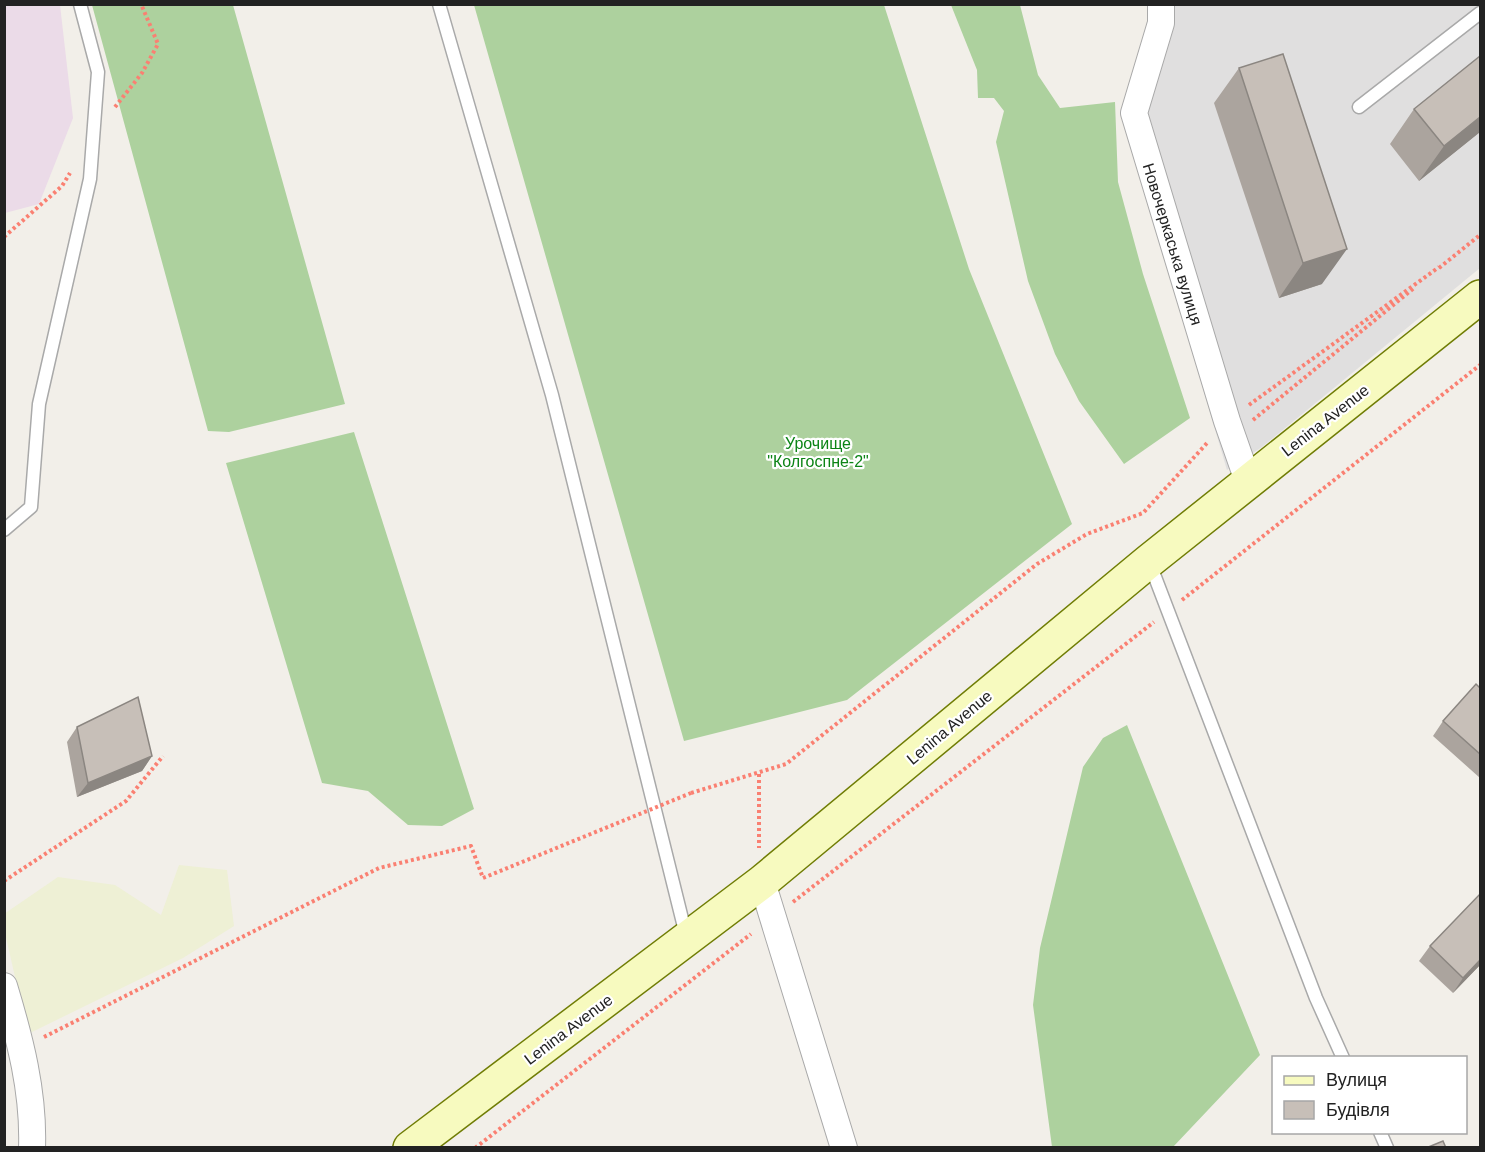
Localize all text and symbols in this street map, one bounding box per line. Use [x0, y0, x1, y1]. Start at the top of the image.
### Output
street label: Новочеркаська вулиця [1140, 161, 1205, 327]
street label: Lenina Avenue [1278, 381, 1372, 460]
park label: Урочище "Колгоспне-2" [767, 435, 869, 470]
street label: Lenina Avenue [903, 687, 995, 768]
street label: Lenina Avenue [521, 991, 616, 1068]
legend [1272, 1056, 1467, 1134]
text: Вулиця [1326, 1070, 1387, 1090]
text: Будівля [1326, 1100, 1390, 1120]

